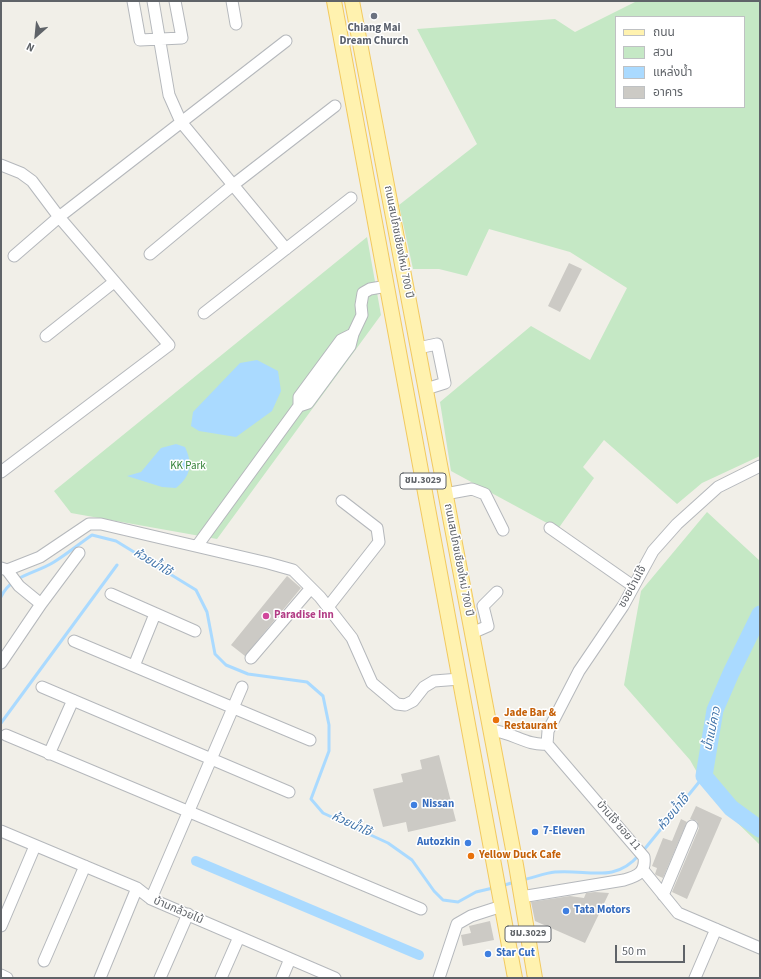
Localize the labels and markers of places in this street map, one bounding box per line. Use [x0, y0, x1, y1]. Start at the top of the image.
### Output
marker: Chiang Mai Dream Church [369, 11, 379, 21]
place label: Chiang Mai Dream Church [340, 22, 408, 48]
place label: Paradise Inn [274, 609, 334, 623]
marker: Paradise Inn [261, 611, 271, 621]
place label: Jade Bar & Restaurant [504, 707, 557, 733]
marker: Jade Bar & Restaurant [491, 715, 501, 725]
place label: Nissan [422, 798, 454, 812]
marker: Nissan [409, 800, 419, 810]
place label: 7-Eleven [543, 825, 585, 839]
marker: 7-Eleven [530, 827, 540, 837]
place label: Autozkin [417, 836, 460, 850]
marker: Autozkin [463, 838, 473, 848]
place label: Yellow Duck Cafe [479, 849, 561, 863]
marker: Yellow Duck Cafe [466, 851, 476, 861]
place label: Tata Motors [574, 904, 630, 918]
marker: Tata Motors [561, 906, 571, 916]
place label: Star Cut [496, 947, 535, 961]
marker: Star Cut [483, 949, 493, 959]

